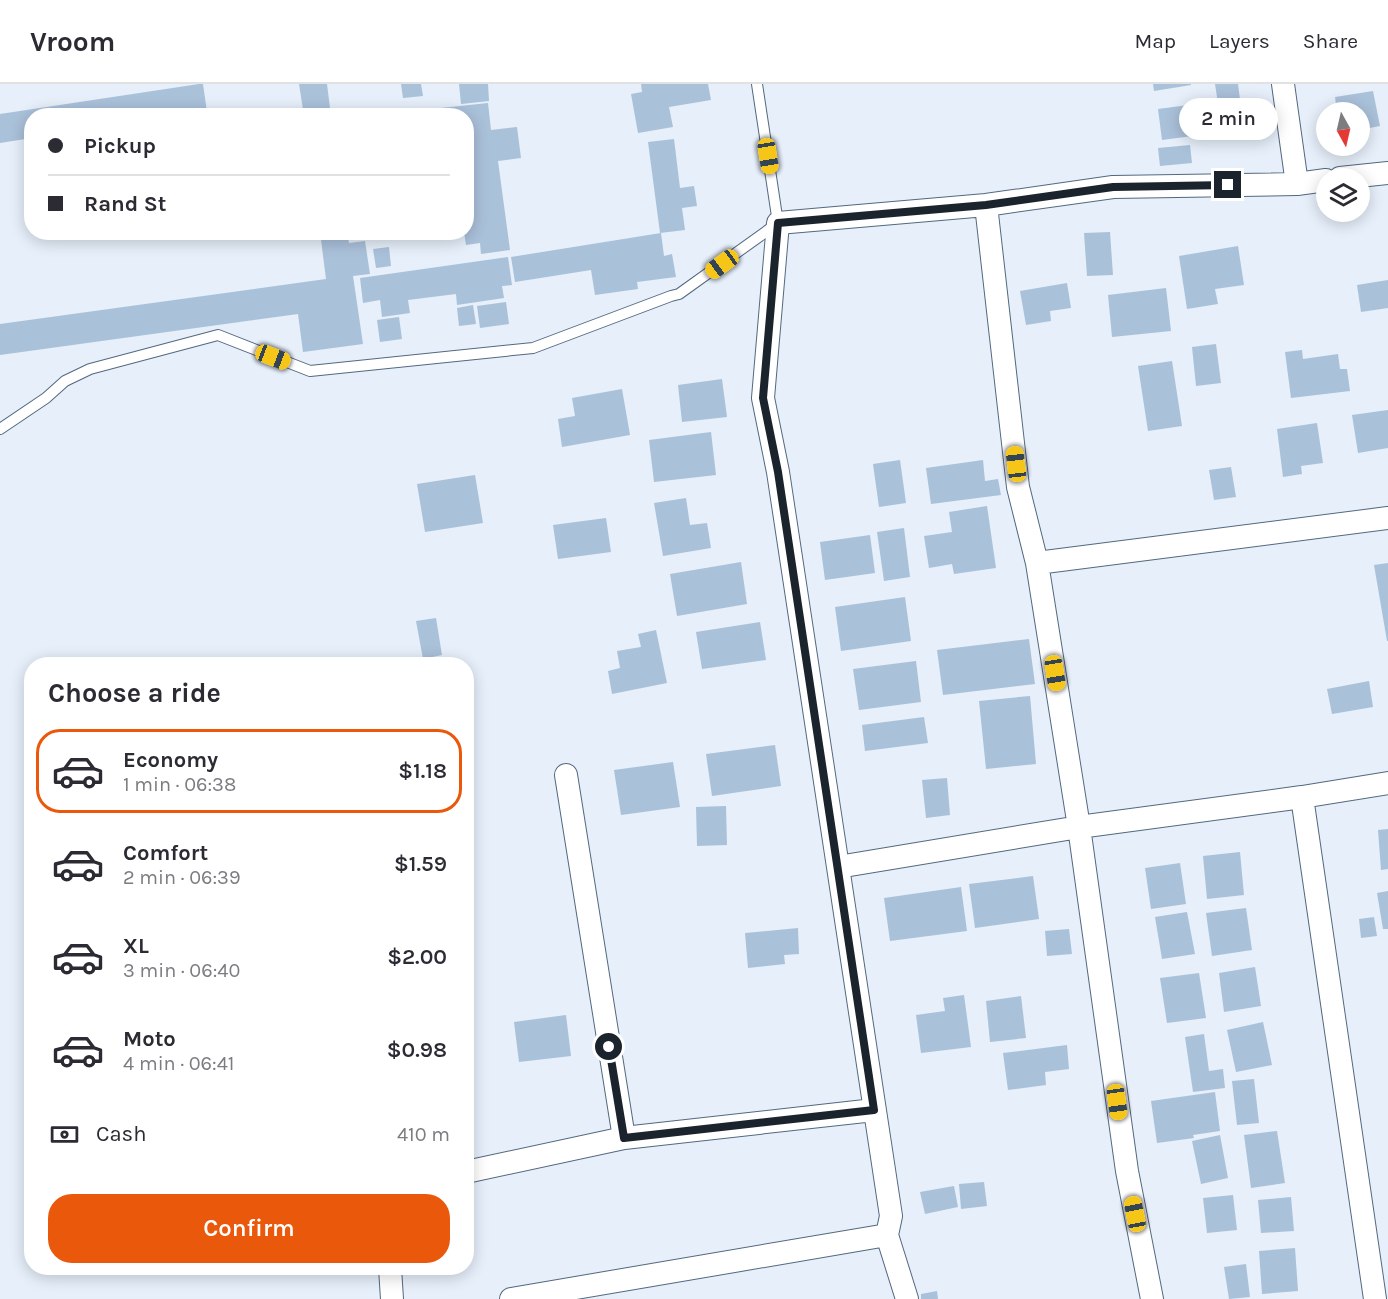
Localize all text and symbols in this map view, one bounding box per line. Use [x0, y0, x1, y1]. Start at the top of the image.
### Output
text: Vroom [30, 25, 115, 58]
text: Map [1134, 29, 1176, 53]
text: Layers [1209, 29, 1270, 53]
text: Share [1303, 29, 1358, 53]
callout: 2 min [1178, 98, 1278, 140]
north arrow [1316, 102, 1370, 156]
map controls [1316, 102, 1370, 222]
text: 2 min [1201, 107, 1256, 130]
text: Pickup [84, 133, 156, 159]
car [756, 137, 780, 175]
button: layers [1316, 168, 1370, 222]
route end [1214, 171, 1241, 198]
text: Rand St [84, 191, 167, 217]
car [702, 246, 742, 282]
car [253, 342, 293, 372]
car [1005, 445, 1027, 483]
car [1043, 654, 1067, 692]
text: Choose a ride [48, 677, 221, 709]
icon: car [51, 744, 105, 798]
text: Economy [123, 747, 218, 773]
text: $1.18 [398, 758, 447, 784]
text: 1 min · 06:38 [123, 773, 236, 796]
icon: car [51, 837, 105, 891]
text: Comfort [123, 840, 208, 866]
text: $1.59 [394, 851, 447, 877]
text: 2 min · 06:39 [123, 866, 241, 889]
icon: car [51, 930, 105, 984]
text: XL [123, 933, 149, 959]
text: $2.00 [387, 944, 447, 970]
text: 3 min · 06:40 [123, 959, 240, 982]
icon: car [51, 1023, 105, 1077]
text: Moto [123, 1026, 176, 1052]
route start [595, 1033, 622, 1060]
text: $0.98 [387, 1037, 447, 1063]
text: 4 min · 06:41 [123, 1052, 234, 1075]
car [1106, 1083, 1128, 1121]
icon: cash [48, 1118, 81, 1151]
text: Cash [96, 1121, 146, 1147]
text: 410 m [397, 1123, 450, 1146]
button: Confirm [48, 1194, 450, 1263]
car [1123, 1195, 1147, 1233]

